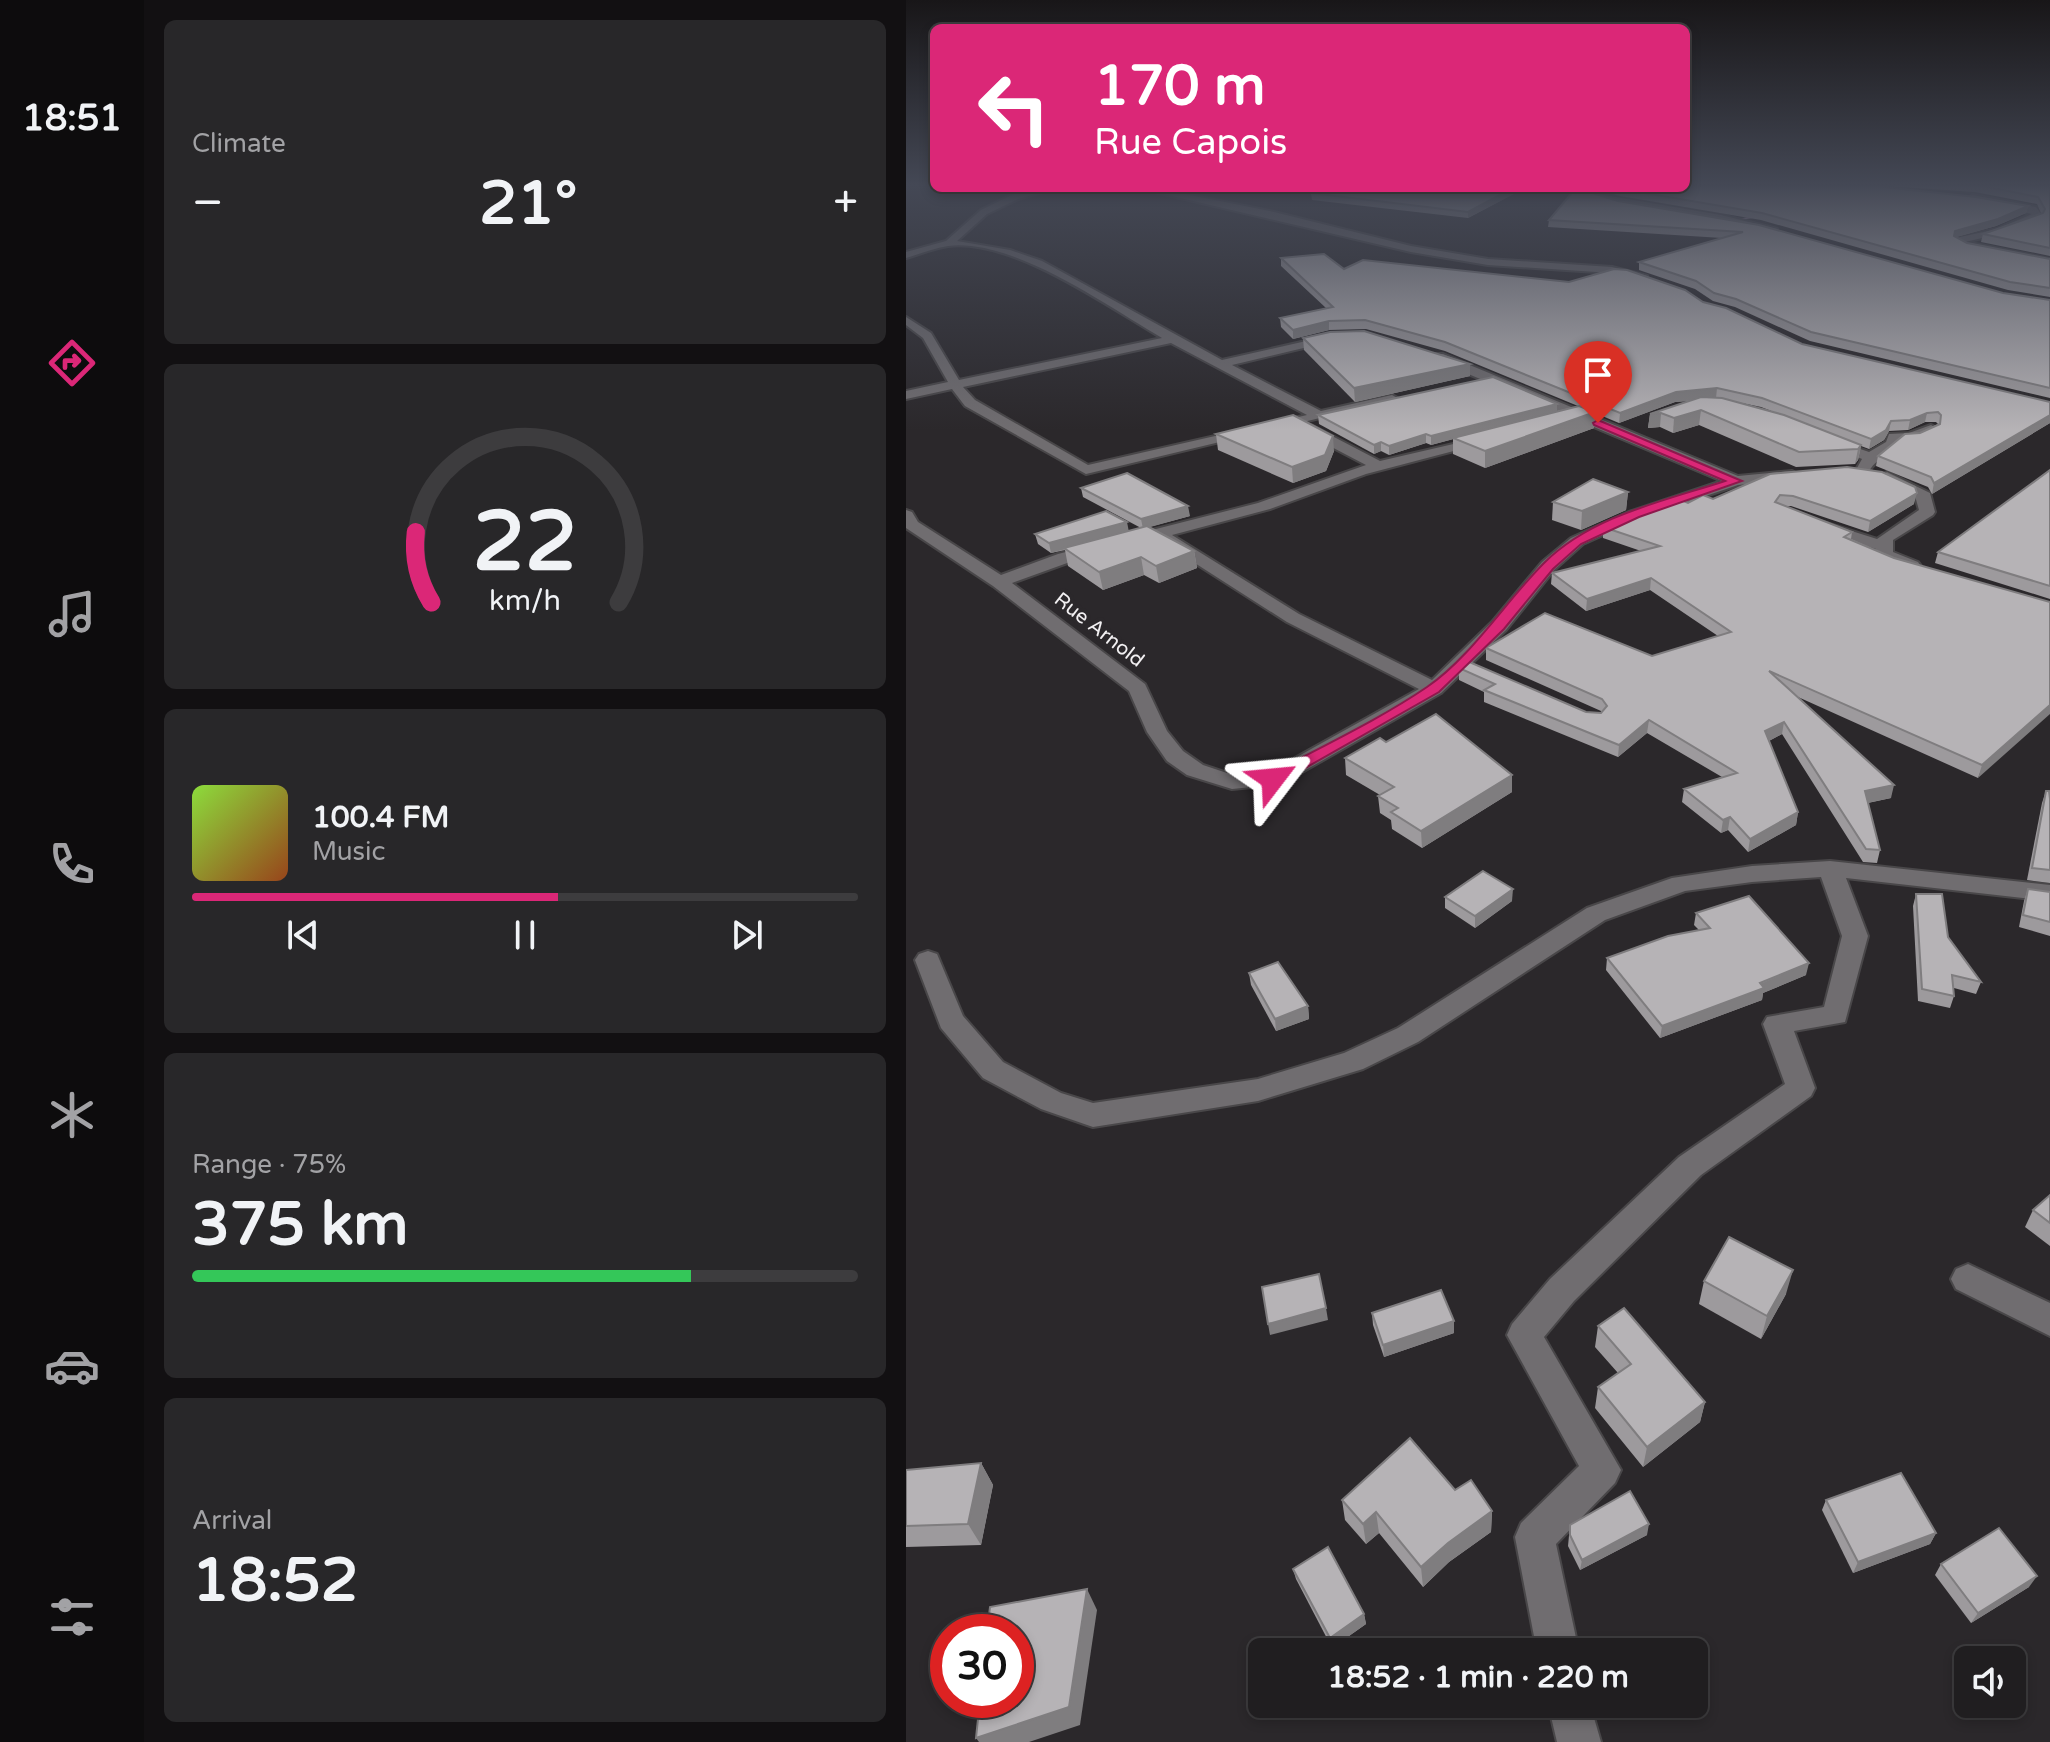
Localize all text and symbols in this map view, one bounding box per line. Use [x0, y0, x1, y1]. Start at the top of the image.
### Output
text: 170 m [1094, 53, 1265, 120]
icon: left [962, 56, 1066, 160]
text: 18:51 [22, 97, 122, 140]
text: Rue Capois [1094, 121, 1287, 164]
text: Climate [192, 128, 286, 159]
text: 21° [479, 168, 577, 240]
text: − [192, 177, 223, 230]
text: + [833, 177, 858, 230]
icon: directions [44, 335, 100, 391]
pin [1564, 341, 1632, 423]
icon: arrive [1576, 353, 1620, 397]
text: 22 [473, 492, 577, 592]
text: km/h [489, 584, 561, 618]
icon: music [44, 586, 100, 642]
street label: Rue Arnold [1049, 588, 1149, 672]
position arrow [1231, 737, 1315, 821]
text: 100.4 FM [312, 799, 450, 836]
icon: phone [44, 836, 100, 892]
text: Music [312, 836, 385, 867]
icon: previous [281, 913, 325, 957]
icon: pause [503, 913, 547, 957]
icon: next [725, 913, 769, 957]
icon: climate [44, 1087, 100, 1143]
text: Range · 75% [192, 1149, 346, 1180]
text: 375 km [192, 1189, 408, 1261]
icon: car [44, 1338, 100, 1394]
text: Arrival [192, 1505, 272, 1536]
text: 18:52 [192, 1545, 358, 1617]
icon: filters [44, 1589, 100, 1645]
speed limit sign: 30 [930, 1614, 1034, 1718]
map controls [1954, 1646, 2026, 1718]
button: sound [1954, 1646, 2026, 1718]
text: 18:52 · 1 min · 220 m [1327, 1659, 1629, 1696]

